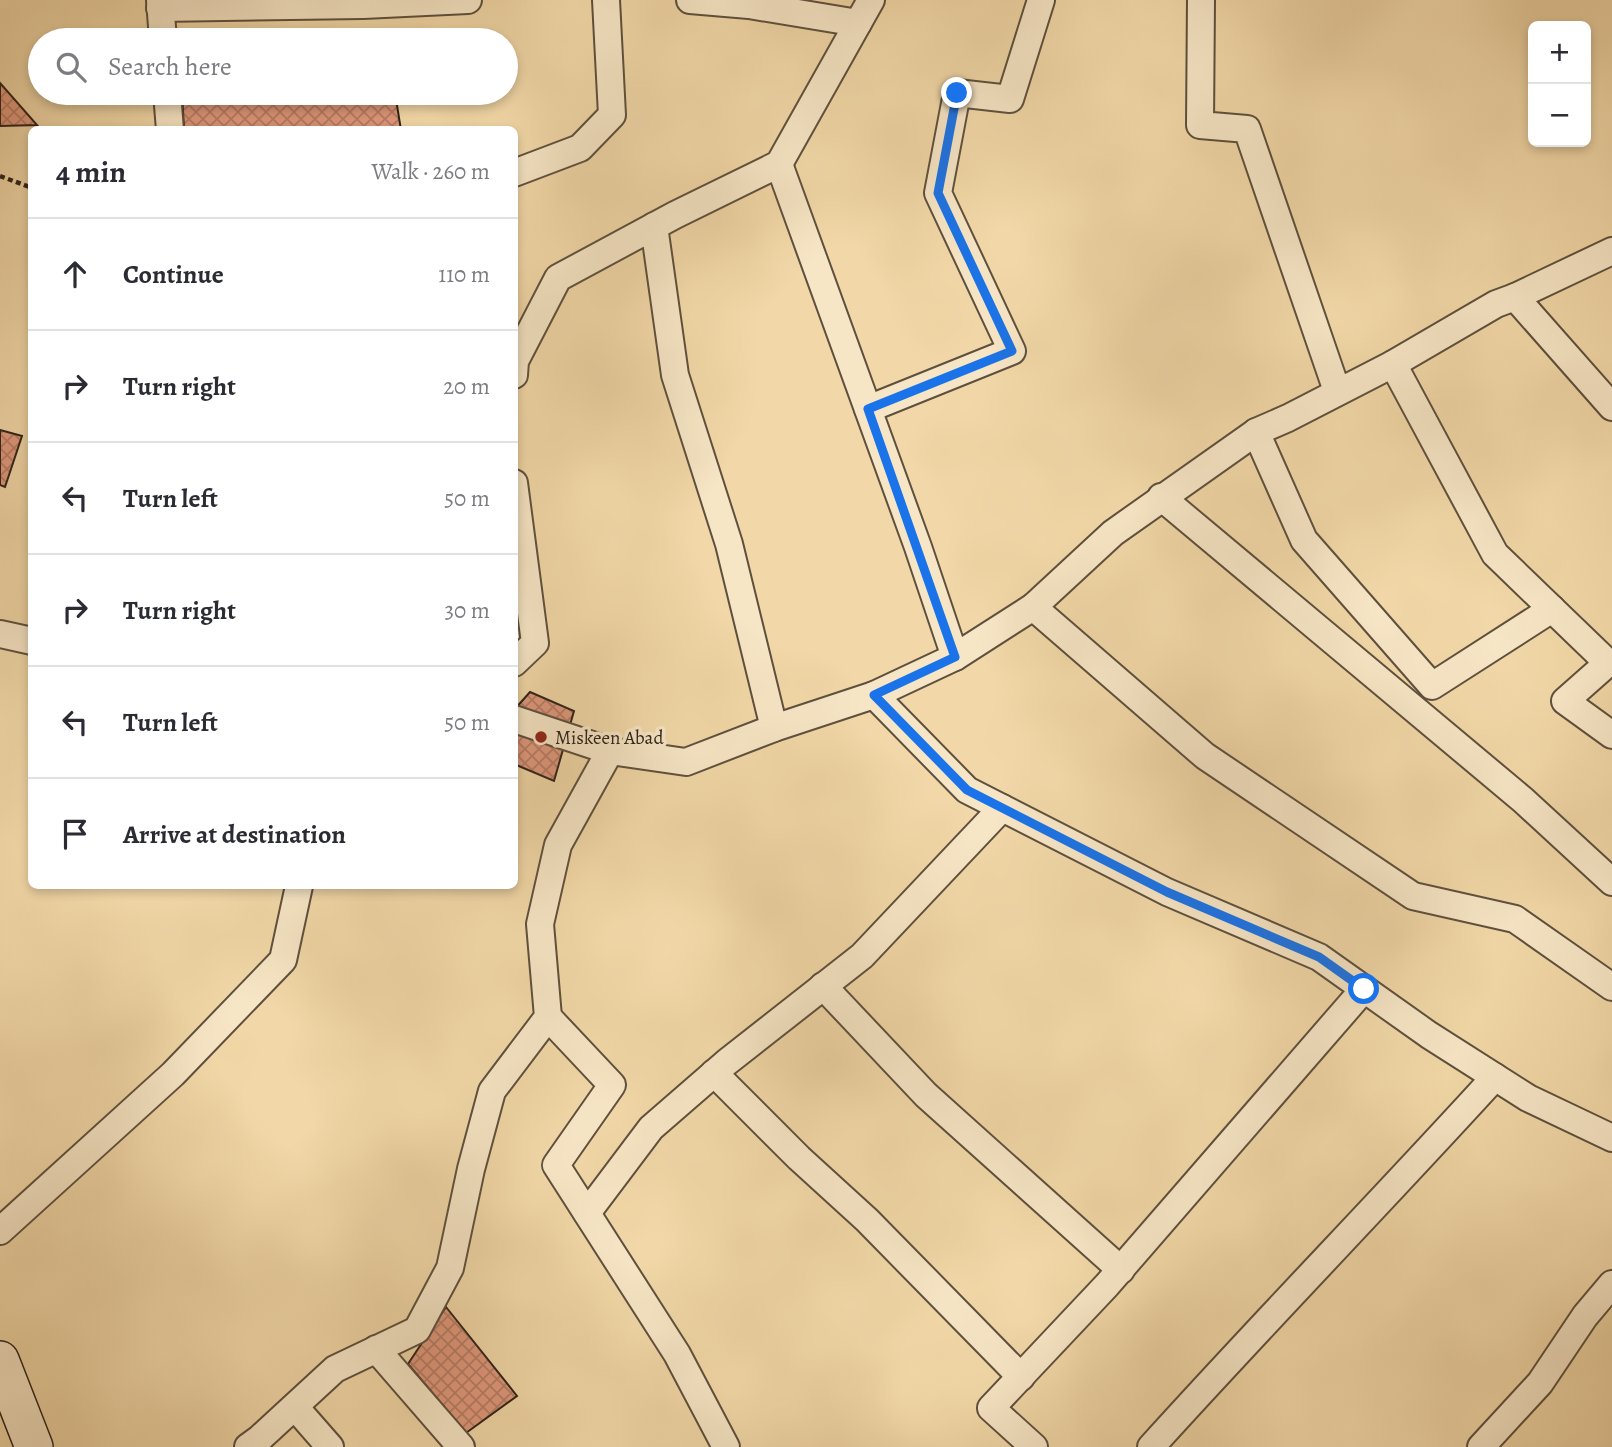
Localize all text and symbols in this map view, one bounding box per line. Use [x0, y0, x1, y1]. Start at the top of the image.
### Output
map controls [1528, 21, 1591, 147]
button: + [1528, 21, 1591, 84]
search box [28, 28, 518, 105]
icon: search [52, 48, 90, 86]
text: Search here [108, 49, 232, 84]
route end [941, 77, 972, 108]
button: − [1528, 84, 1591, 147]
text: 4 min [56, 152, 126, 192]
text: Walk · 260 m [371, 156, 490, 187]
icon: ahead [56, 255, 94, 293]
text: Continue [123, 257, 224, 292]
text: 110 m [438, 259, 490, 290]
icon: right [56, 367, 94, 405]
text: Turn right [123, 369, 236, 404]
text: 20 m [443, 371, 490, 402]
icon: left [56, 479, 94, 517]
text: Turn left [123, 481, 218, 516]
text: 50 m [444, 483, 490, 514]
icon: right [56, 591, 94, 629]
text: Turn right [123, 593, 236, 628]
text: 30 m [444, 595, 490, 626]
icon: left [56, 703, 94, 741]
text: Turn left [123, 705, 218, 740]
text: 50 m [444, 707, 490, 738]
place label: Miskeen Abad [555, 725, 664, 751]
marker: Miskeen Abad [533, 729, 549, 745]
icon: arrive [56, 815, 94, 853]
text: Arrive at destination [123, 817, 346, 852]
route start [1348, 973, 1379, 1004]

